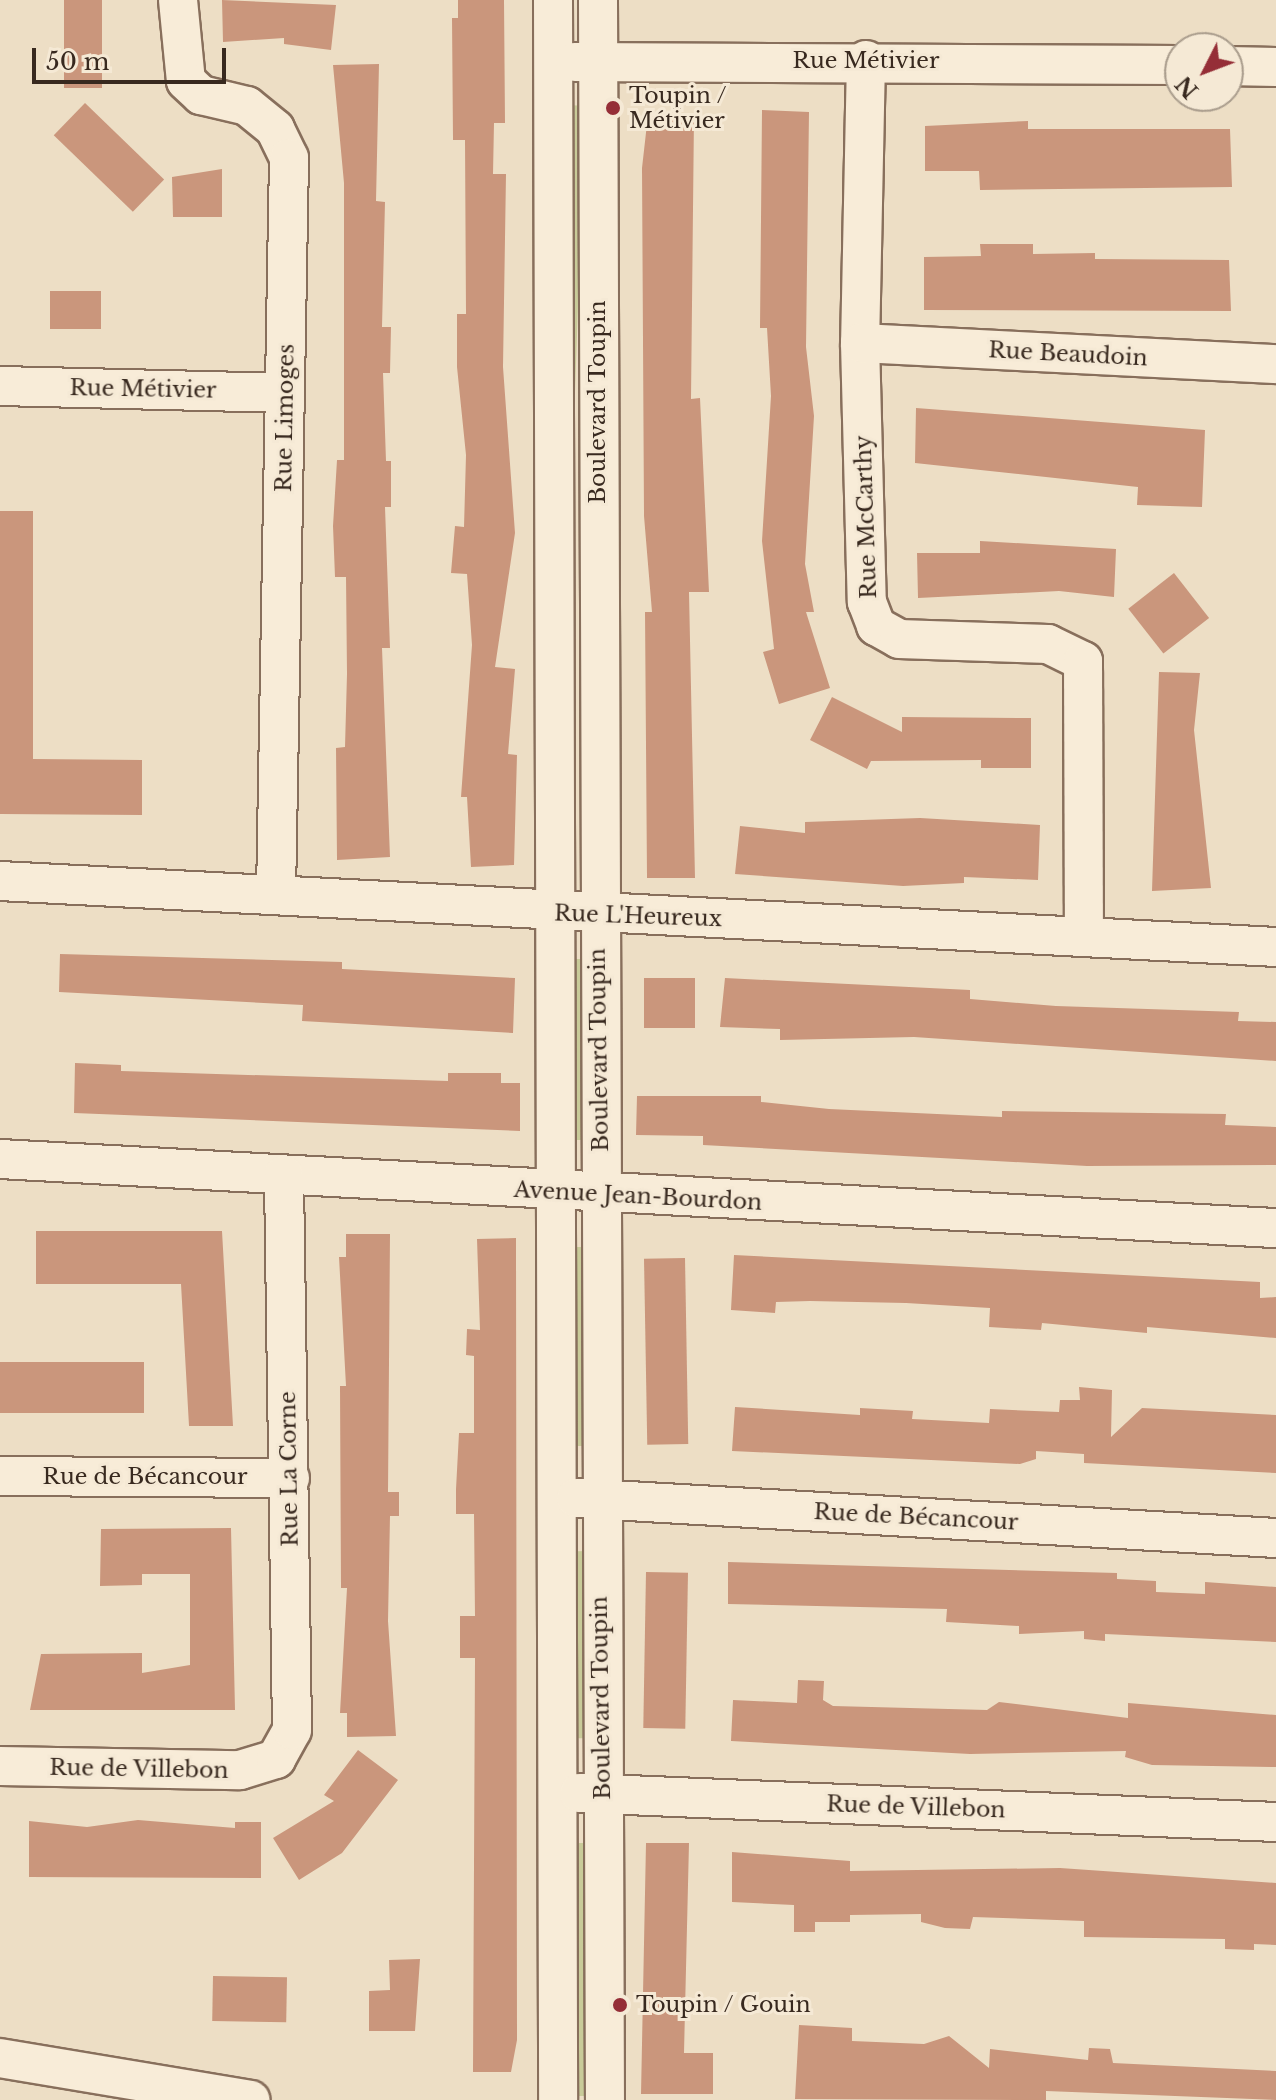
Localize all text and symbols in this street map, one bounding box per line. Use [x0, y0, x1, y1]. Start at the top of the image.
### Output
scale bar [36, 32, 230, 82]
north arrow [1164, 32, 1244, 112]
text: 50 m [46, 47, 109, 76]
street label: Rue Métivier [793, 48, 939, 74]
text: N [1170, 70, 1204, 104]
place label: Toupin / Métivier [629, 82, 727, 134]
marker: Toupin / Métivier [604, 99, 622, 117]
street label: Boulevard Toupin [585, 300, 611, 504]
street label: Rue Beaudoin [988, 337, 1148, 371]
street label: Rue Limoges [271, 344, 299, 492]
street label: Rue Métivier [69, 375, 217, 403]
street label: Rue McCarthy [850, 435, 882, 599]
street label: Rue L'Heureux [554, 900, 722, 932]
street label: Boulevard Toupin [584, 948, 614, 1152]
street label: Avenue Jean-Bourdon [513, 1176, 763, 1216]
street label: Rue La Corne [274, 1391, 304, 1547]
street label: Rue de Bécancour [43, 1464, 247, 1490]
street label: Rue de Bécancour [813, 1498, 1019, 1536]
street label: Boulevard Toupin [586, 1596, 616, 1800]
street label: Rue de Villebon [49, 1754, 229, 1784]
street label: Rue de Villebon [826, 1791, 1006, 1823]
place label: Toupin / Gouin [636, 1992, 812, 2018]
marker: Toupin / Gouin [611, 1996, 629, 2014]

